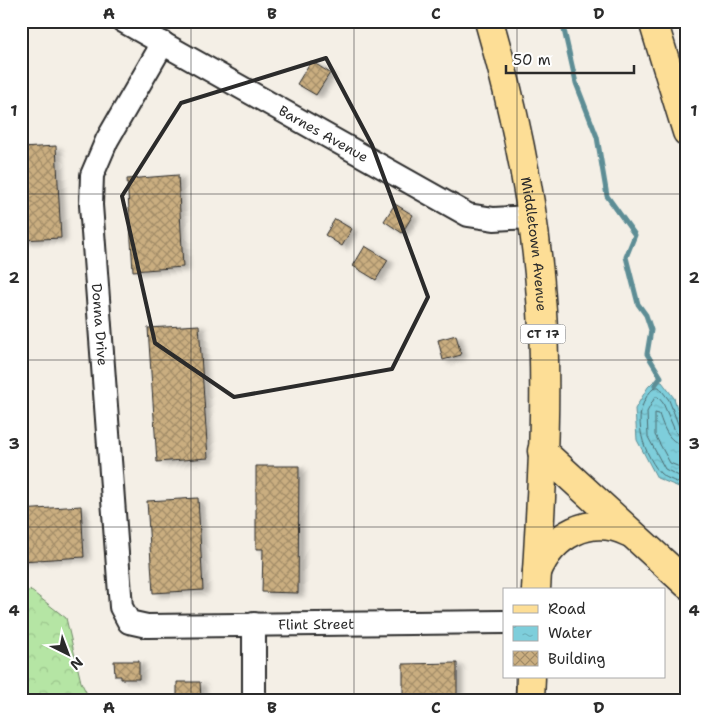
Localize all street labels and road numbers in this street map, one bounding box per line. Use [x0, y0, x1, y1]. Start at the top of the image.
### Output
street label: Barnes Avenue [275, 101, 372, 166]
street label: Middletown Avenue [517, 175, 551, 312]
street label: Donna Drive [88, 283, 112, 366]
road number: CT 17 [520, 324, 566, 344]
street label: Flint Street [278, 615, 354, 634]

